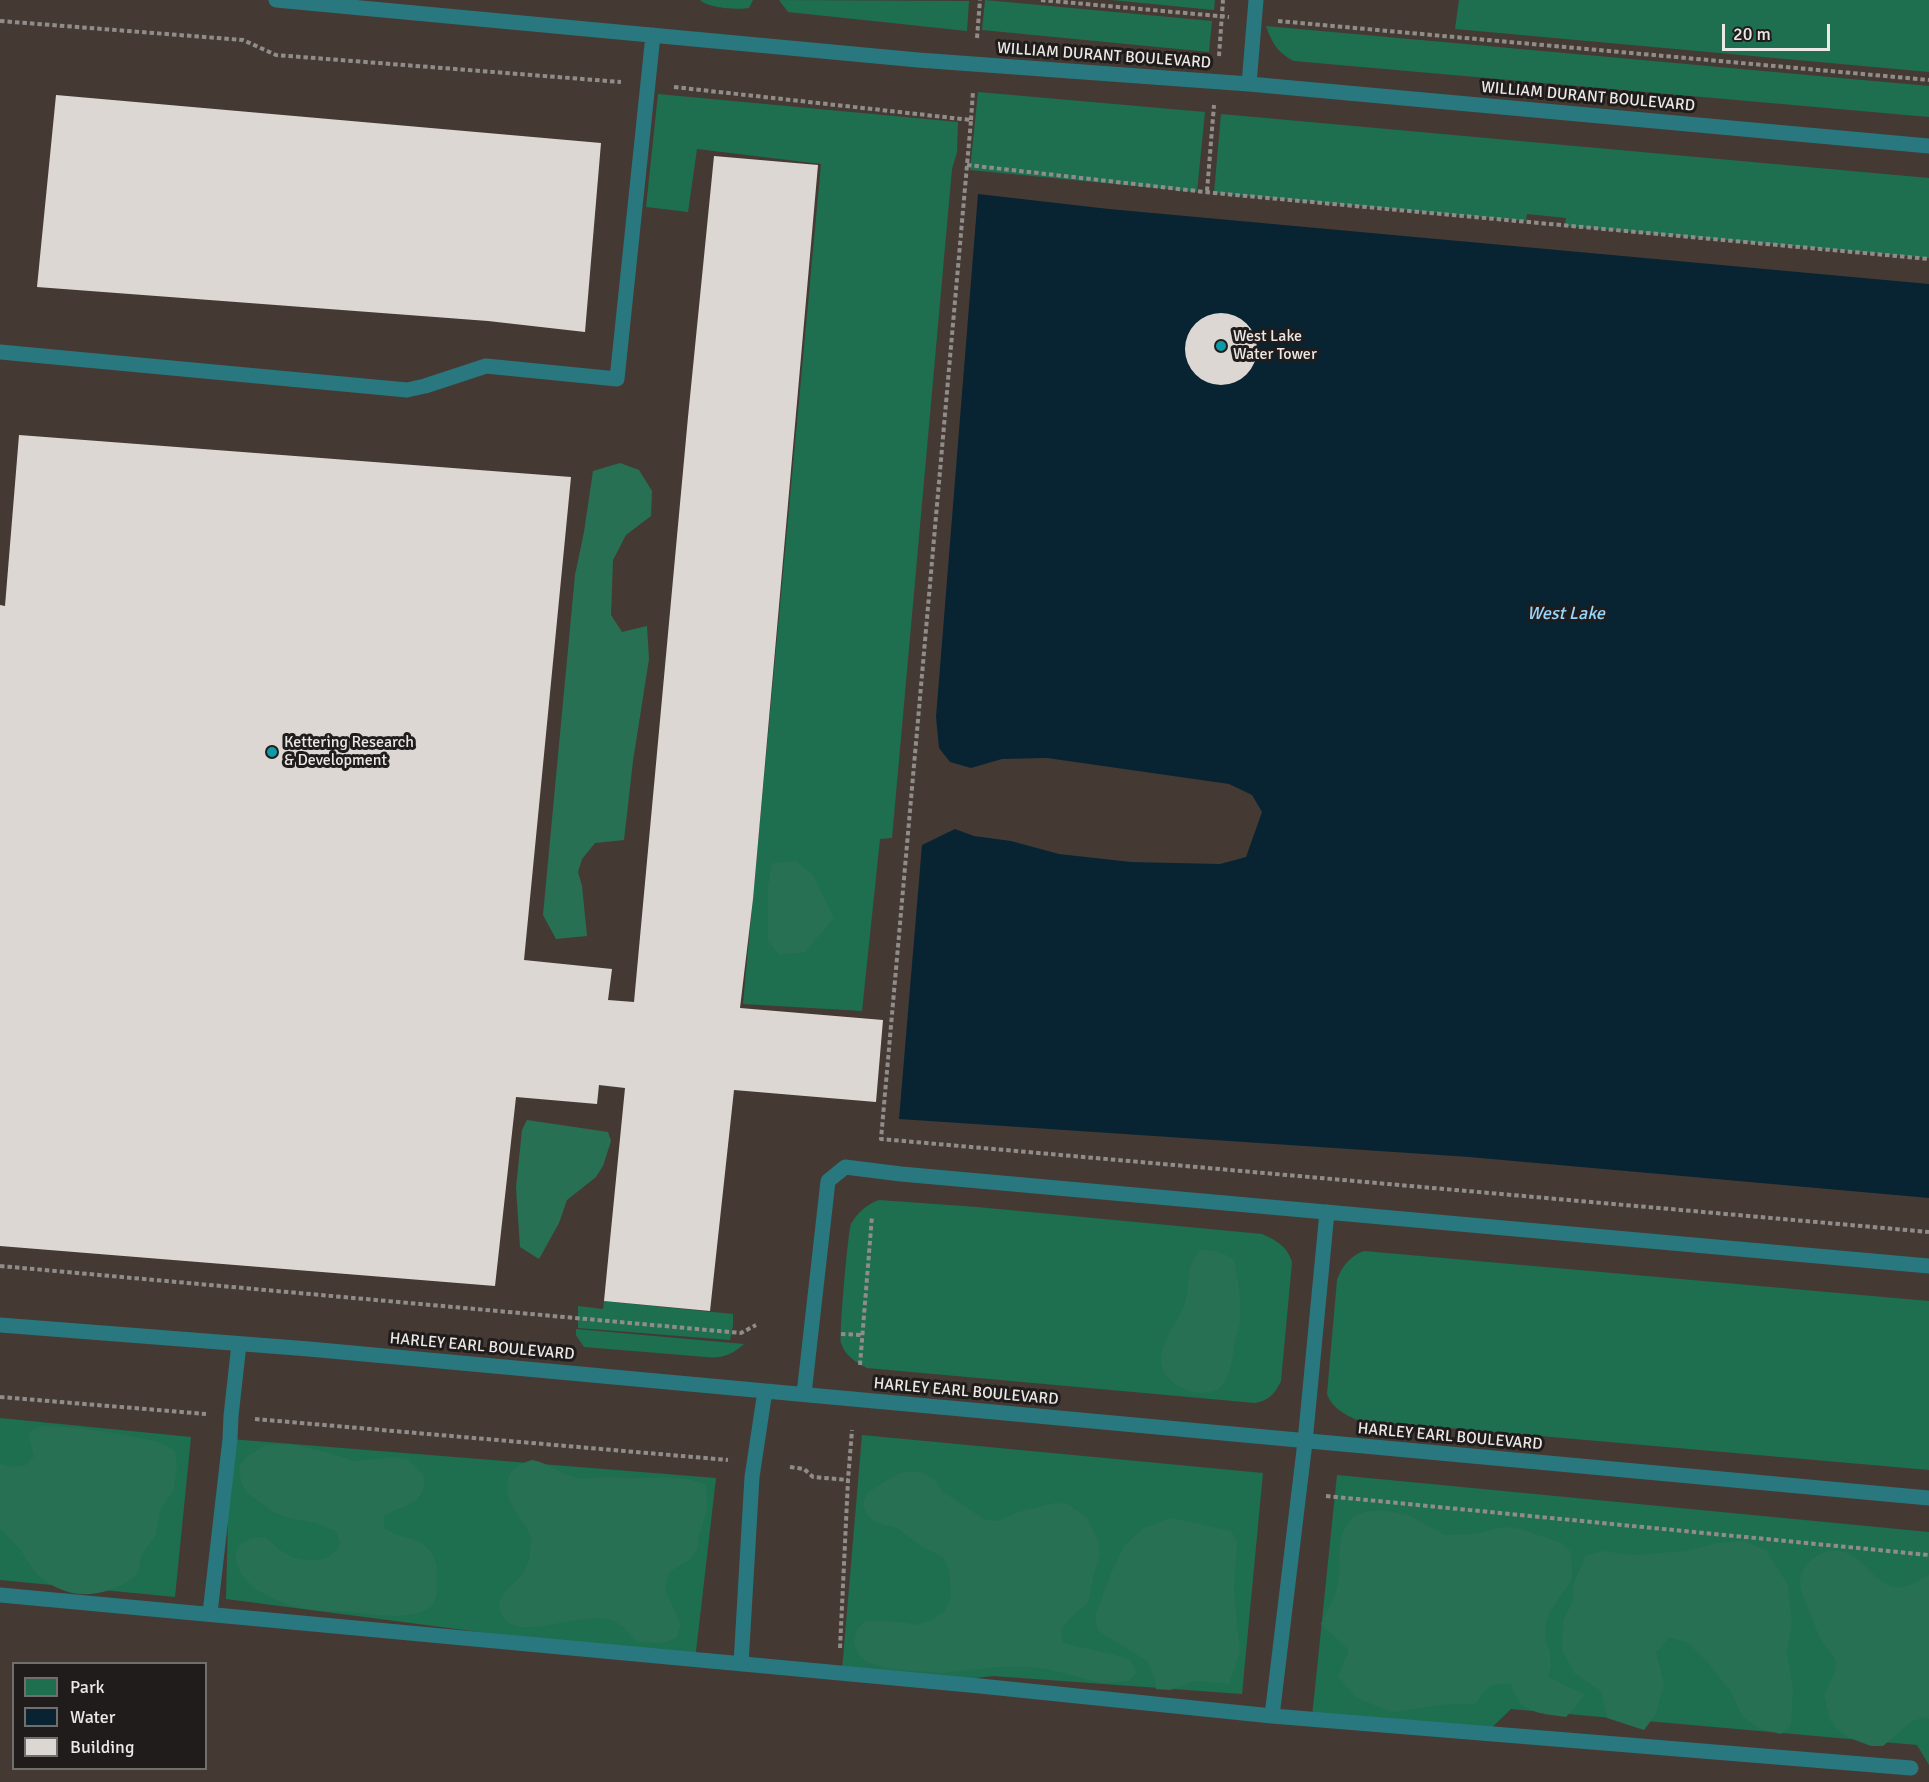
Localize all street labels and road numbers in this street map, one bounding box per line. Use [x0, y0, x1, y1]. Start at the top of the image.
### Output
street label: WILLIAM DURANT BOULEVARD [996, 39, 1212, 73]
street label: WILLIAM DURANT BOULEVARD [1480, 78, 1696, 116]
street label: HARLEY EARL BOULEVARD [389, 1329, 575, 1365]
street label: HARLEY EARL BOULEVARD [873, 1374, 1059, 1410]
street label: HARLEY EARL BOULEVARD [1357, 1419, 1543, 1455]

